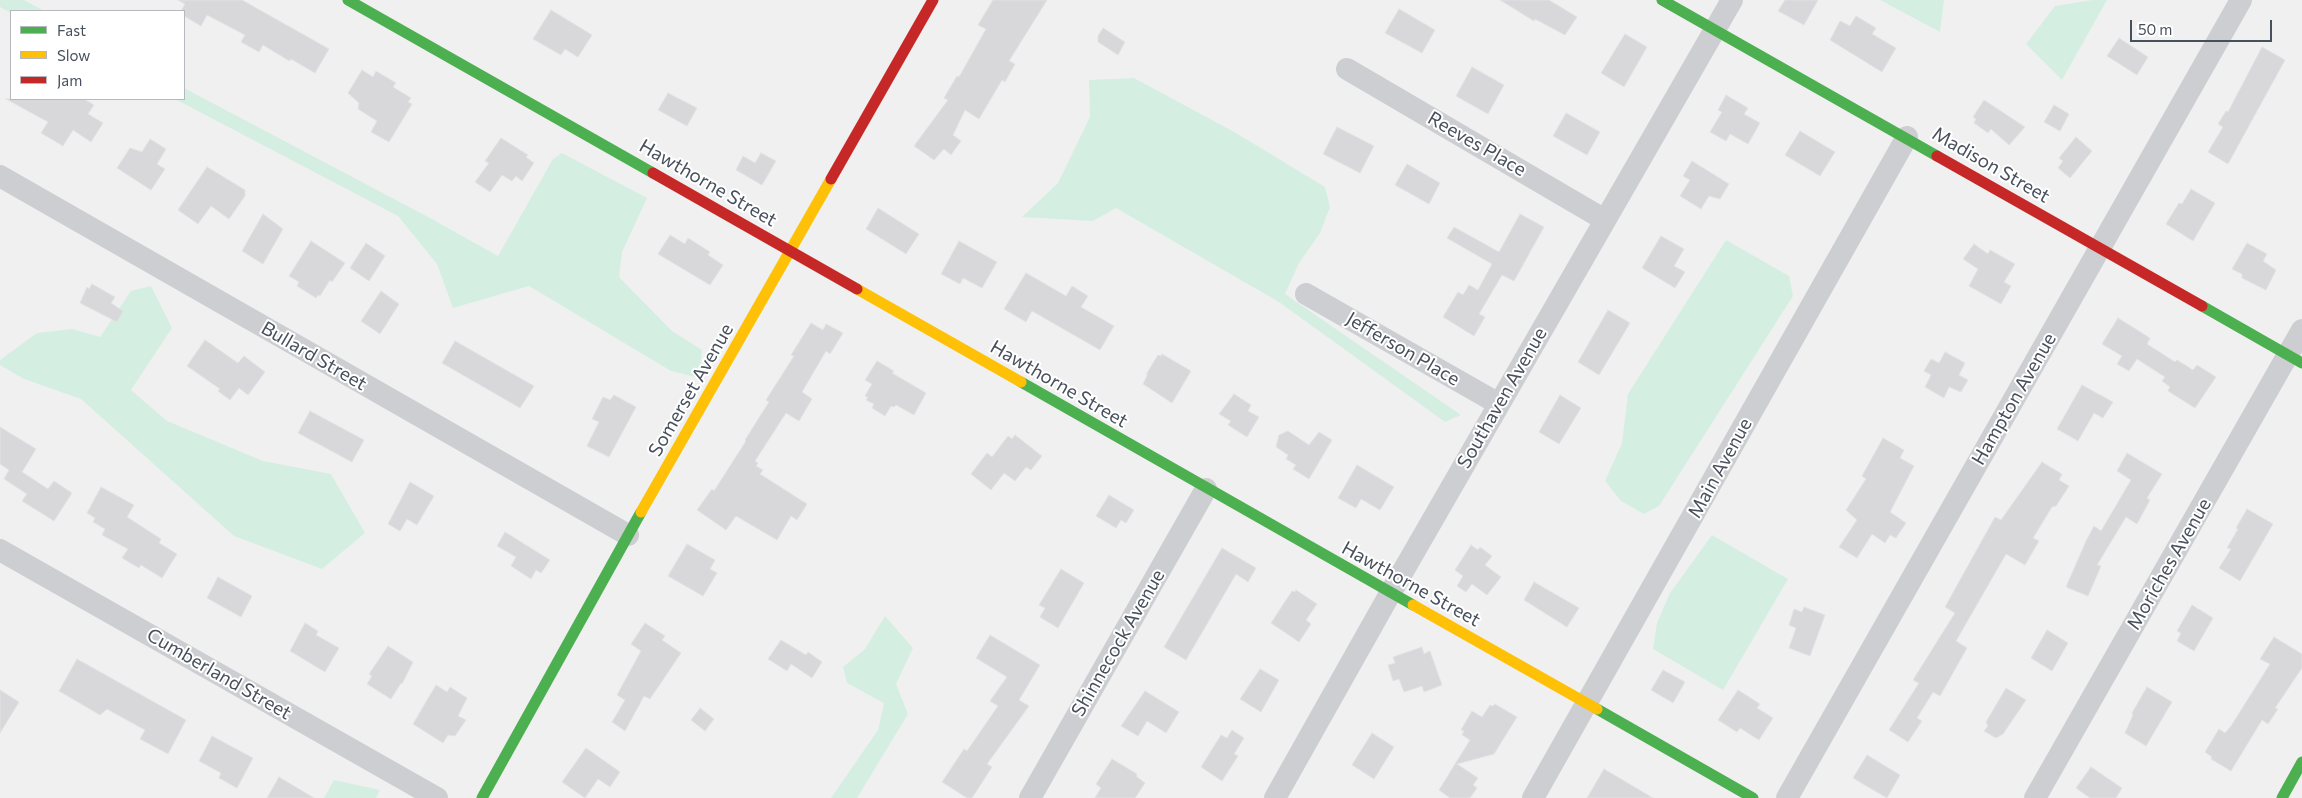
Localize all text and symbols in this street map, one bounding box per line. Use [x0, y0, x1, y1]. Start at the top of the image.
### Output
legend [10, 10, 185, 100]
scale bar [2132, 10, 2274, 42]
text: 50 m [2138, 20, 2172, 38]
text: Fast [57, 21, 86, 39]
text: Slow [57, 46, 90, 64]
text: Jam [57, 71, 82, 89]
street label: Reeves Place [1424, 107, 1530, 181]
street label: Madison Street [1928, 122, 2054, 208]
street label: Hawthorne Street [635, 134, 781, 232]
street label: Jefferson Place [1342, 307, 1464, 391]
street label: Bullard Street [257, 317, 371, 395]
street label: Somerset Avenue [644, 319, 738, 461]
street label: Southaven Avenue [1452, 324, 1552, 472]
street label: Hampton Avenue [1967, 329, 2061, 469]
street label: Hawthorne Street [986, 335, 1132, 433]
street label: Main Avenue [1683, 414, 1757, 522]
street label: Moriches Avenue [2122, 494, 2216, 634]
street label: Hawthorne Street [1338, 536, 1484, 632]
street label: Shinnecock Avenue [1067, 565, 1169, 721]
street label: Cumberland Street [143, 623, 295, 725]

